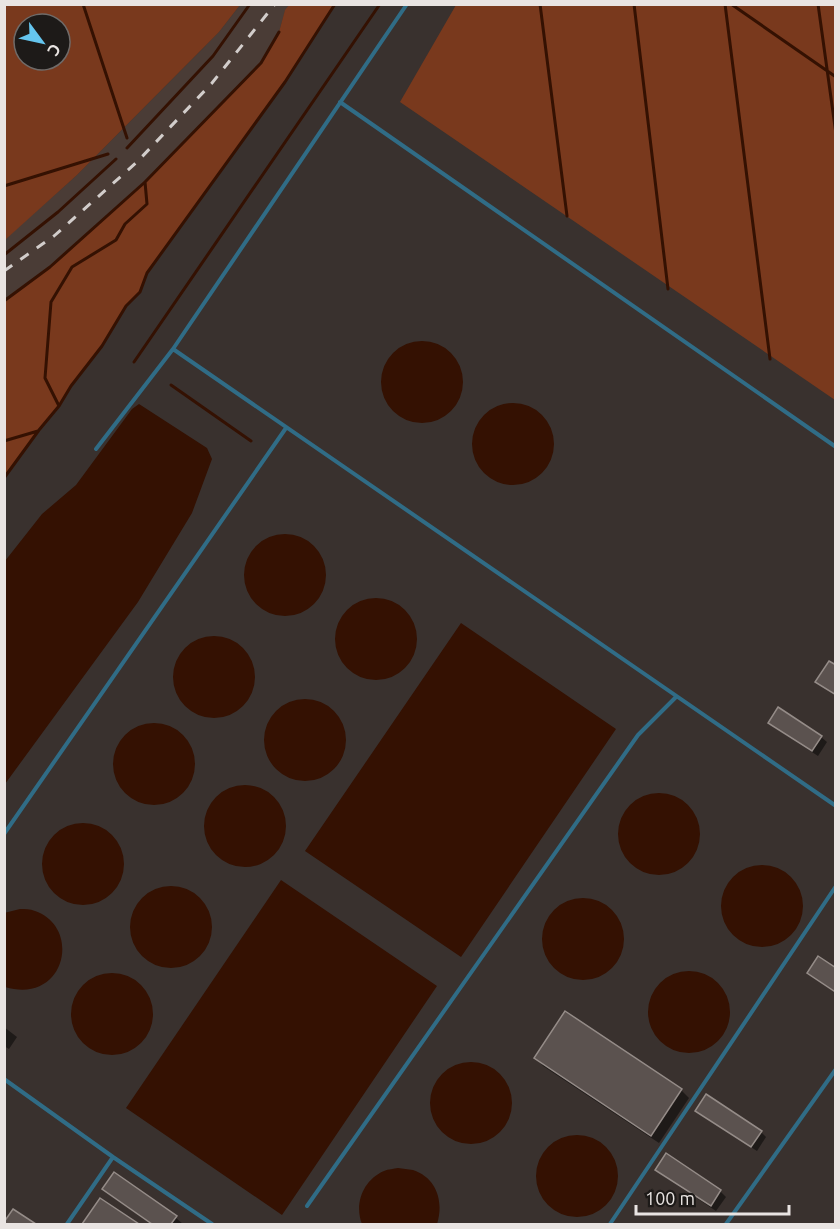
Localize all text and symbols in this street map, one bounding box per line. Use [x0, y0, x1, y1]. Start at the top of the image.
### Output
north arrow [12, 12, 72, 72]
text: С [44, 41, 65, 59]
scale bar [636, 1178, 789, 1216]
text: 100 m [645, 1188, 695, 1208]

